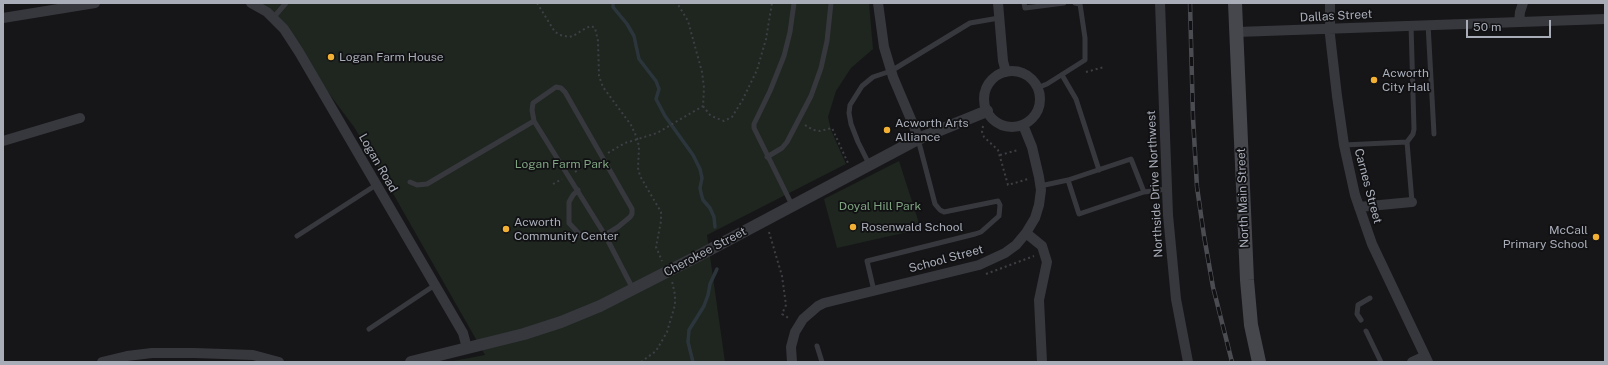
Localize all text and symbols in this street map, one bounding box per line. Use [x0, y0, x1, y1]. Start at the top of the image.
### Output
street label: Dallas Street [1299, 7, 1373, 25]
scale bar [1468, 12, 1553, 38]
text: 50 m [1473, 20, 1501, 34]
place label: Logan Farm House [339, 50, 444, 64]
marker: Logan Farm House [326, 52, 336, 62]
place label: Acworth City Hall [1382, 66, 1430, 94]
marker: Acworth City Hall [1369, 75, 1379, 85]
street label: Northside Drive Northwest [1144, 110, 1166, 258]
place label: Acworth Arts Alliance [895, 116, 969, 144]
marker: Acworth Arts Alliance [882, 125, 892, 135]
street label: Logan Road [355, 131, 401, 195]
street label: Carnes Street [1351, 147, 1385, 225]
street label: North Main Street [1234, 148, 1252, 248]
park label: Logan Farm Park [515, 157, 609, 171]
park label: Doyal Hill Park [839, 199, 921, 213]
place label: Acworth Community Center [514, 215, 618, 243]
place label: Rosenwald School [861, 220, 963, 234]
marker: Rosenwald School [848, 222, 858, 232]
place label: McCall Primary School [1503, 223, 1588, 251]
marker: Acworth Community Center [501, 224, 511, 234]
street label: Cherokee Street [661, 224, 749, 280]
marker: McCall Primary School [1591, 232, 1601, 242]
street label: School Street [907, 242, 985, 276]

